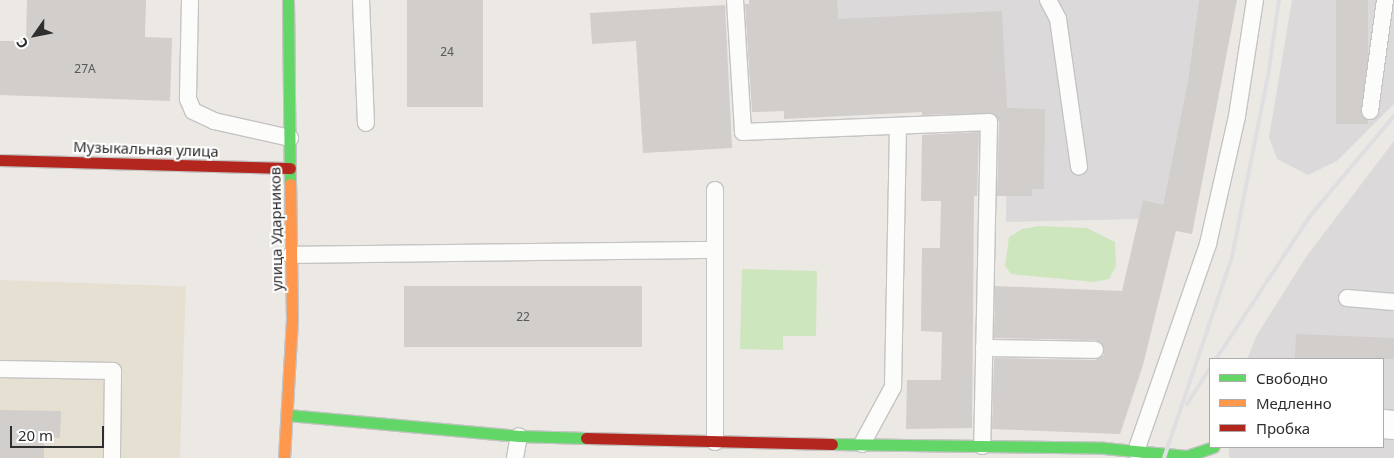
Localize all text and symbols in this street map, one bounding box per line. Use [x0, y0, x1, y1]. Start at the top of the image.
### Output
north arrow [10, 10, 60, 60]
text: С [12, 34, 32, 52]
house number: 24 [440, 45, 454, 59]
house number: 27А [74, 62, 96, 76]
street label: Музыкальная улица [73, 137, 219, 161]
street label: улица Ударников [266, 167, 286, 291]
house number: 22 [516, 310, 530, 324]
legend [1209, 358, 1384, 448]
text: Свободно [1256, 368, 1328, 388]
text: Медленно [1256, 393, 1332, 413]
scale bar [12, 416, 106, 448]
text: Пробка [1256, 418, 1310, 438]
text: 20 m [18, 425, 53, 445]

